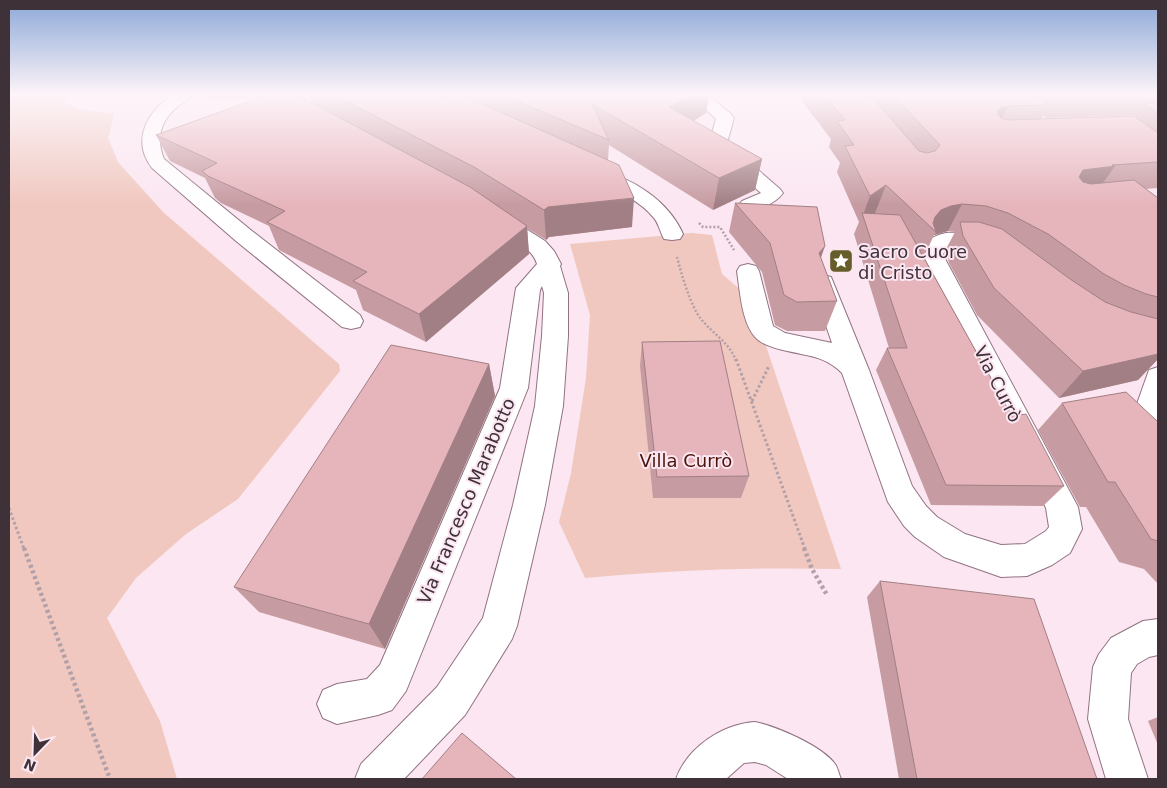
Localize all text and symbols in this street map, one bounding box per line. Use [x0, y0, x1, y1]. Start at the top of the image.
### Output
place label: Sacro Cuore di Cristo [858, 241, 967, 283]
place icon: Sacro Cuore di Cristo [828, 248, 854, 274]
street label: Via Currò [970, 342, 1026, 426]
street label: Via Francesco Marabotto [413, 395, 519, 607]
park label: Villa Currò [640, 450, 732, 471]
north arrow [10, 728, 60, 778]
text: N [21, 755, 38, 775]

